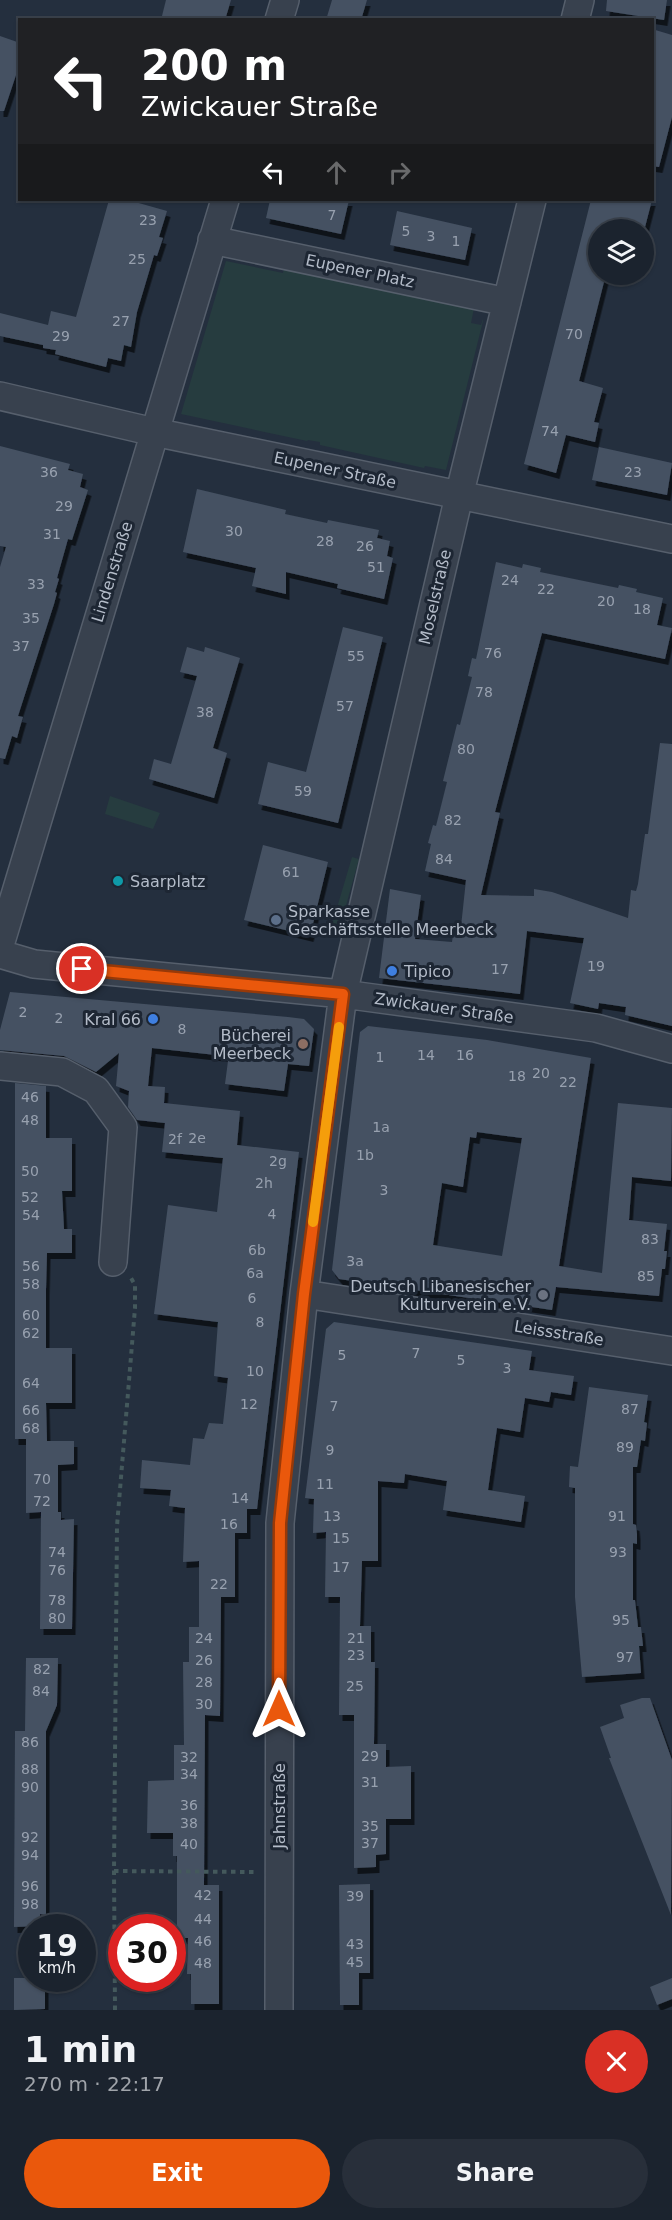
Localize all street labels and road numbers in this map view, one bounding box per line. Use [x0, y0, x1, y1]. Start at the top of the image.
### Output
street label: Eupener Platz [304, 250, 416, 292]
street label: Eupener Straße [272, 448, 398, 492]
street label: Lindenstraße [88, 519, 136, 625]
street label: Moselstraße [415, 548, 455, 646]
street label: Zwickauer Straße [373, 989, 515, 1027]
street label: Leissstraße [513, 1317, 605, 1349]
street label: Jahnstraße [270, 1763, 289, 1850]

